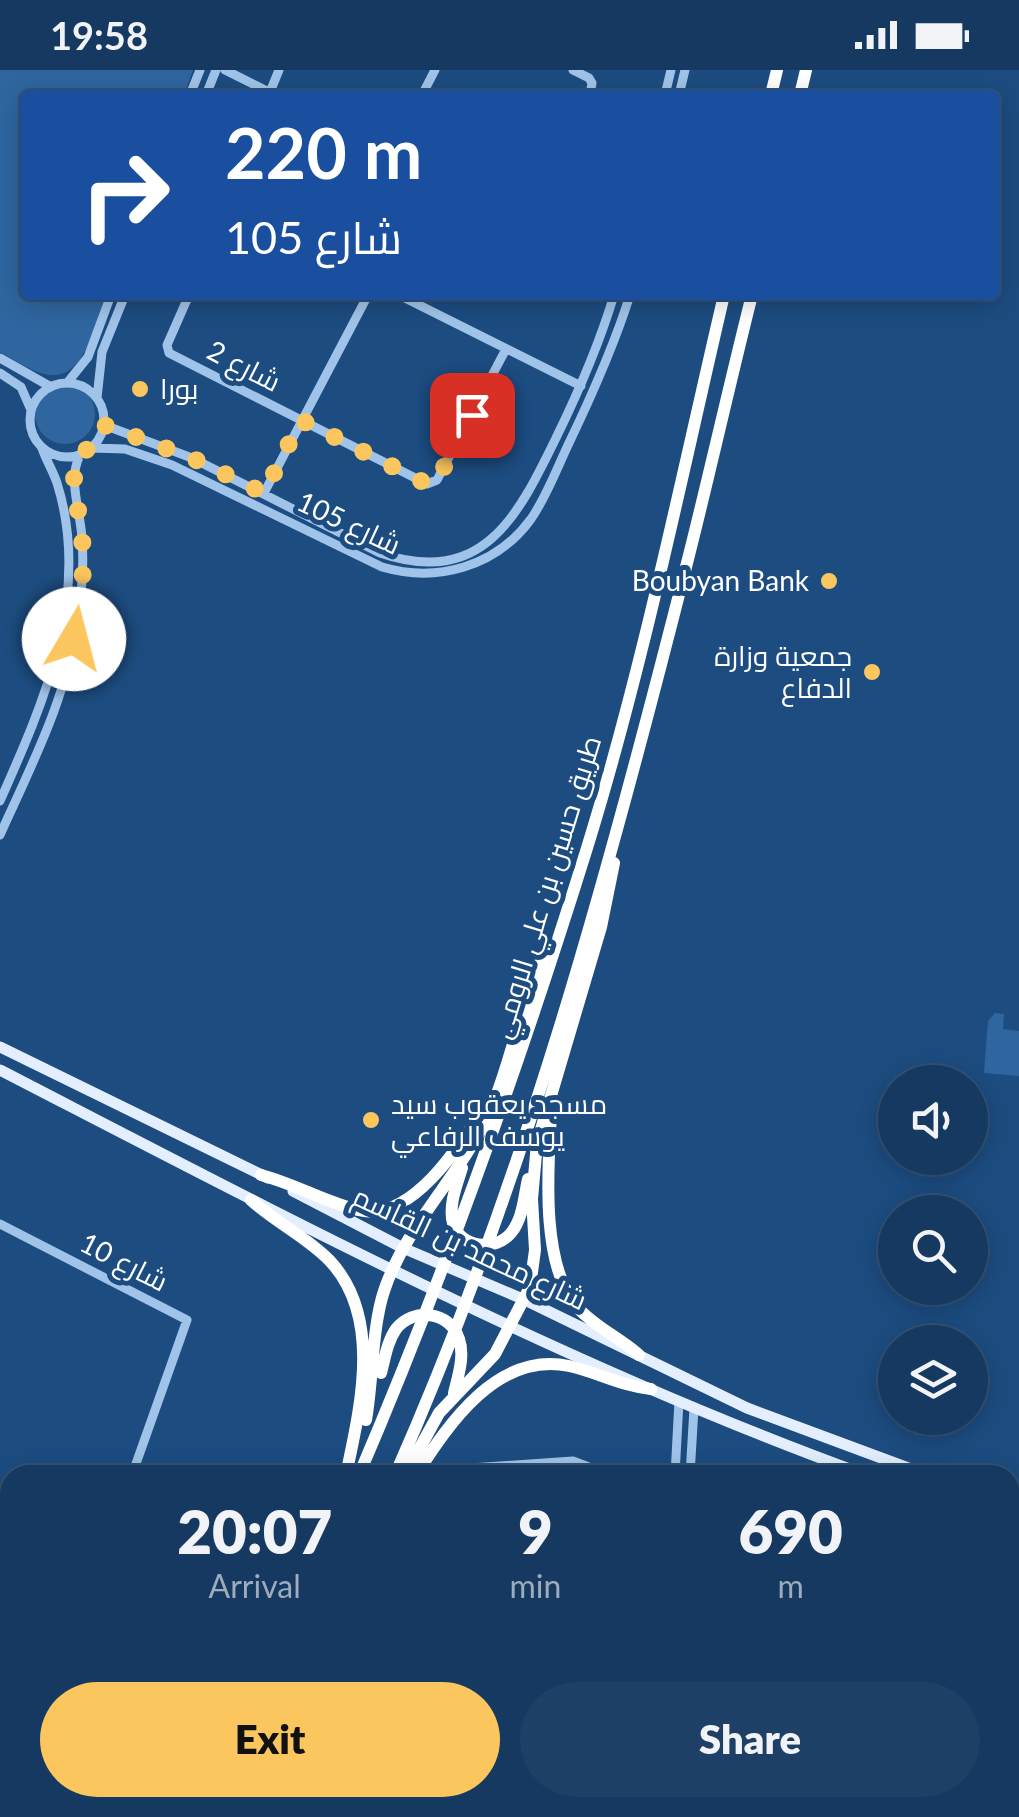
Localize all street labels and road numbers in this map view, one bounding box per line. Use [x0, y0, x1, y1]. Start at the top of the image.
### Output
street label: شارع 2 [201, 332, 287, 401]
street label: شارع 105 [291, 483, 407, 563]
street label: طريق حسين بن علي الرومي [483, 731, 613, 1044]
street label: شارع محمد بن القاسم [346, 1178, 593, 1320]
street label: شارع 10 [74, 1225, 174, 1300]

